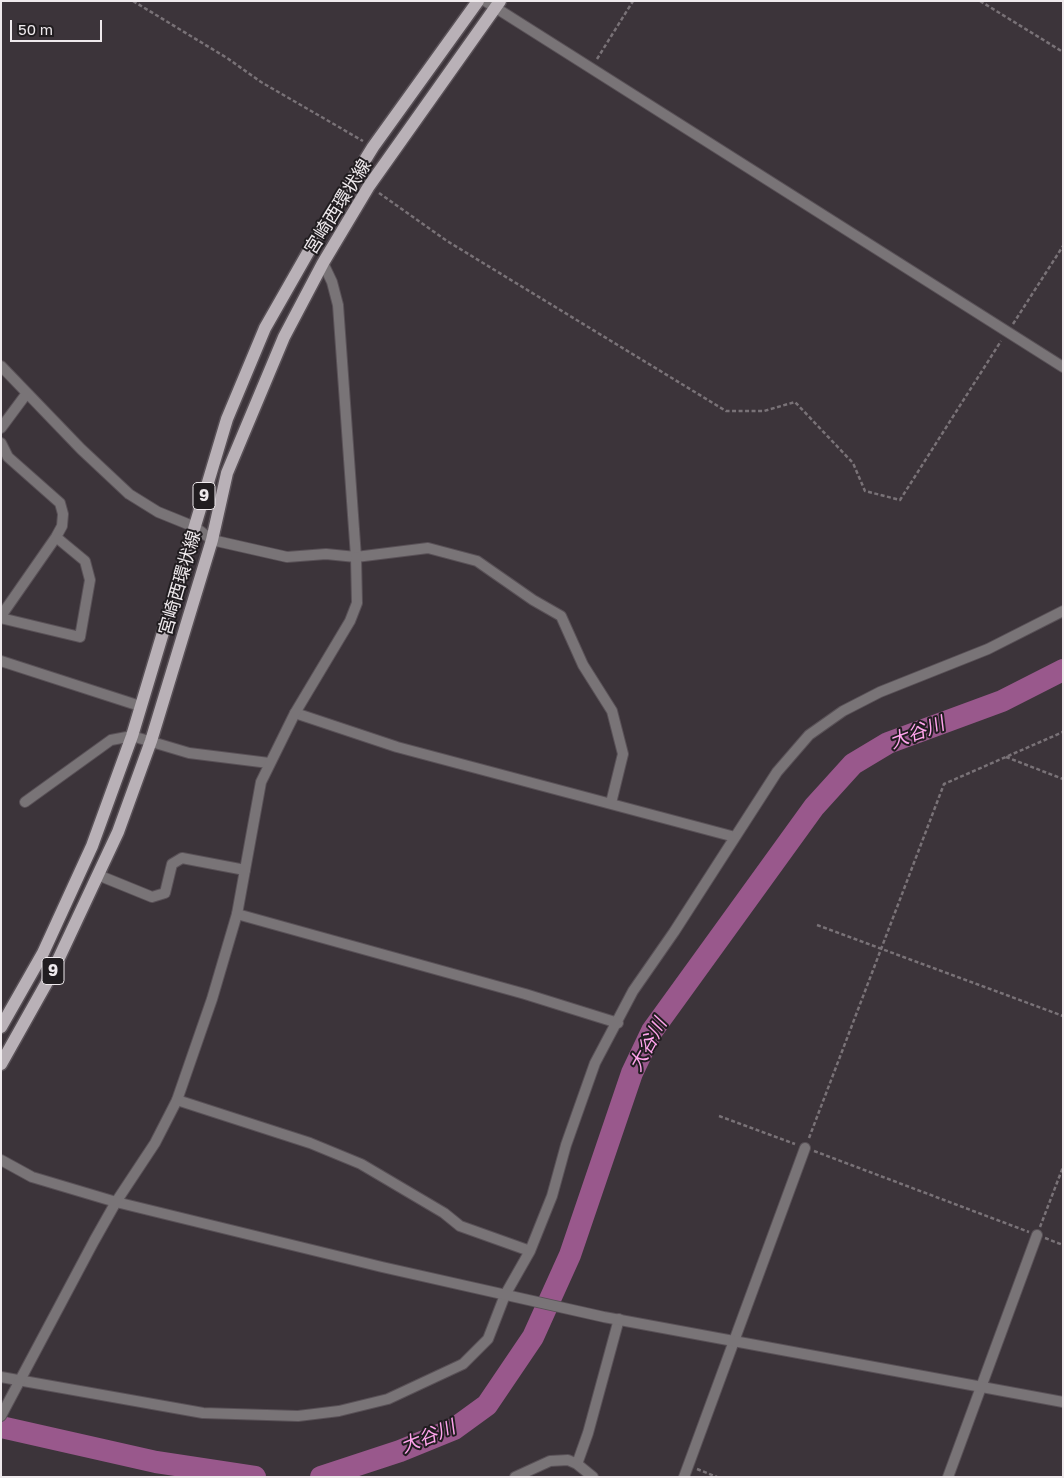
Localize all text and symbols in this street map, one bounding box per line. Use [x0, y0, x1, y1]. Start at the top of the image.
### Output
scale bar [12, 10, 105, 42]
text: 50 m [18, 20, 53, 38]
street label: 宮崎西環状線 [300, 155, 376, 259]
road number: 9 [193, 482, 215, 510]
street label: 宮崎西環状線 [155, 528, 205, 638]
water label: 大谷川 [886, 712, 948, 754]
road number: 9 [42, 958, 64, 984]
water label: 大谷川 [624, 1015, 672, 1075]
water label: 大谷川 [397, 1416, 459, 1458]

